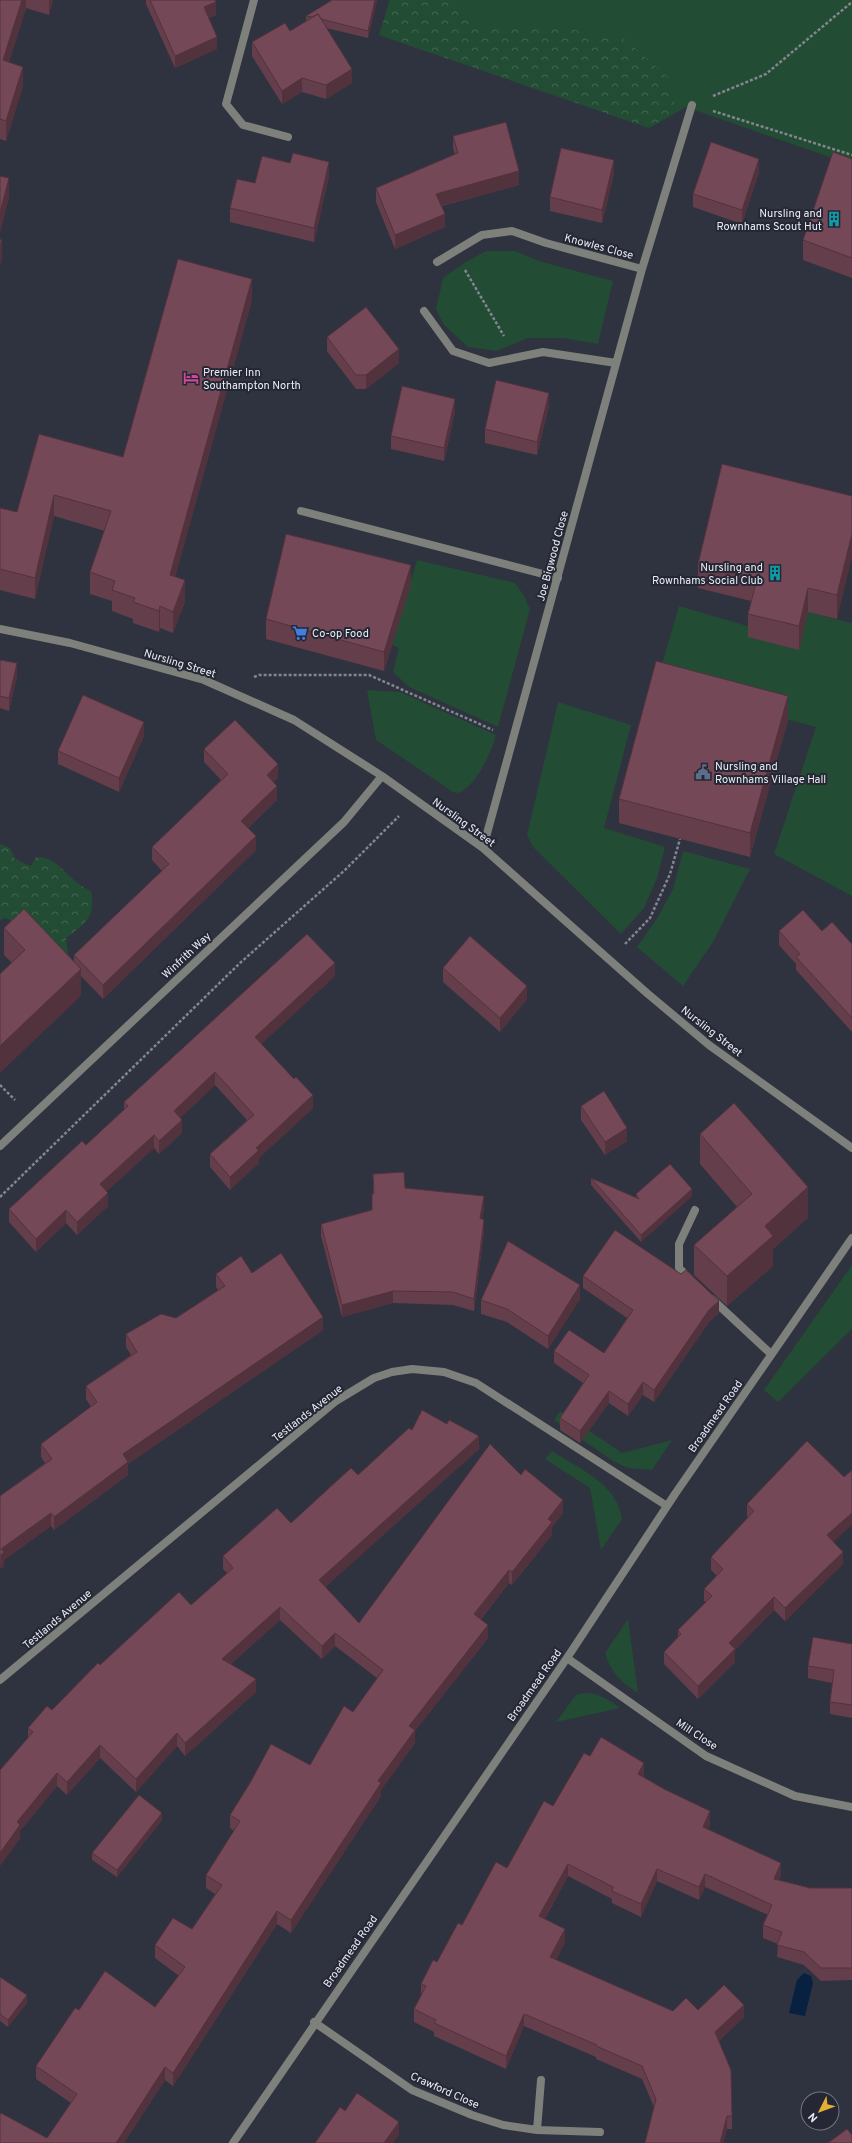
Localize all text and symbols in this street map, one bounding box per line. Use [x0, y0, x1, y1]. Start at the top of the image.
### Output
place label: Nursling and Rownhams Scout Hut [717, 207, 822, 234]
building icon: Nursling and Rownhams Scout Hut [825, 210, 843, 228]
street label: Knowles Close [563, 231, 635, 263]
place label: Premier Inn Southampton North [203, 366, 301, 393]
hotel icon: Premier Inn Southampton North [182, 369, 200, 387]
street label: Joe Bigwood Close [534, 509, 572, 603]
place label: Nursling and Rownhams Social Club [652, 561, 763, 588]
building icon: Nursling and Rownhams Social Club [766, 564, 784, 582]
supermarket icon: Co-op Food [291, 624, 309, 642]
place label: Co-op Food [312, 627, 369, 641]
street label: Nursling Street [142, 646, 217, 682]
place label: Nursling and Rownhams Village Hall [715, 760, 826, 787]
public building icon: Nursling and Rownhams Village Hall [694, 763, 712, 781]
street label: Nursling Street [429, 795, 498, 850]
street label: Winfrith Way [159, 929, 214, 982]
street label: Nursling Street [678, 1003, 745, 1060]
street label: Broadmead Road [686, 1378, 746, 1455]
street label: Testlands Avenue [270, 1382, 346, 1446]
street label: Testlands Avenue [20, 1587, 95, 1653]
street label: Broadmead Road [505, 1647, 565, 1724]
street label: Mill Close [673, 1716, 720, 1754]
street label: Broadmead Road [321, 1913, 381, 1990]
street label: Crawford Close [408, 2069, 481, 2112]
north arrow [800, 2091, 840, 2131]
text: N [805, 2109, 821, 2125]

